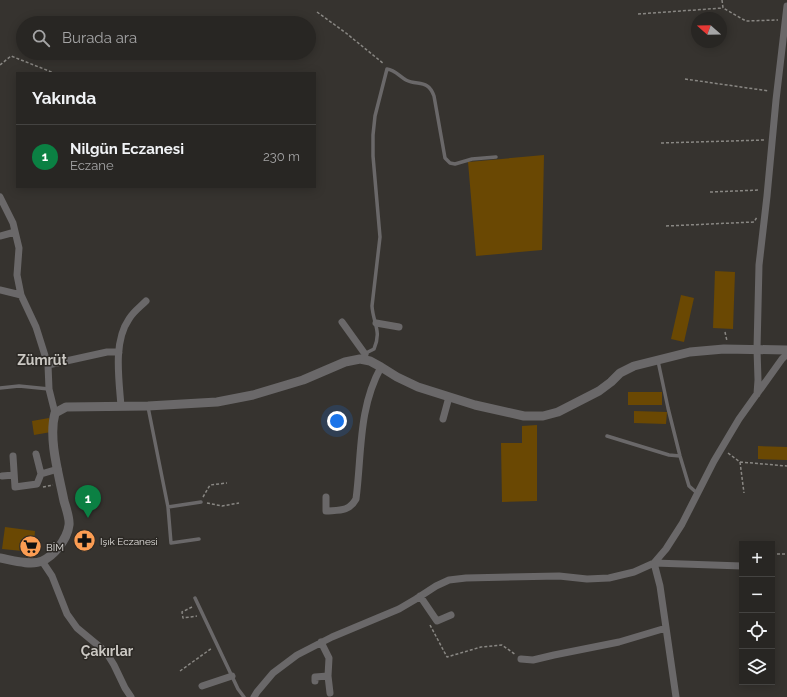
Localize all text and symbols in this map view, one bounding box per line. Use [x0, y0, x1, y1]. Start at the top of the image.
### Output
north arrow [691, 12, 727, 48]
search box [16, 16, 316, 60]
icon: search [30, 27, 52, 49]
text: Burada ara [62, 29, 137, 47]
text: Yakında [32, 88, 96, 108]
text: Nilgün Eczanesi [70, 140, 184, 158]
text: 1 [42, 149, 48, 164]
text: 230 m [263, 149, 300, 164]
text: Eczane [70, 158, 114, 173]
district label: Zümrüt [17, 352, 67, 368]
your location [327, 411, 347, 431]
pin: 1 [75, 485, 101, 518]
pharmacy icon: Işık Eczanesi [71, 528, 97, 554]
supermarket icon: BİM [18, 534, 44, 560]
place label: Işık Eczanesi [100, 536, 158, 547]
map controls [739, 541, 775, 685]
button: + [739, 541, 775, 577]
place label: BİM [46, 542, 64, 553]
button: − [739, 577, 775, 613]
button: locate [739, 613, 775, 649]
district label: Çakırlar [81, 643, 134, 659]
button: layers [739, 649, 775, 685]

